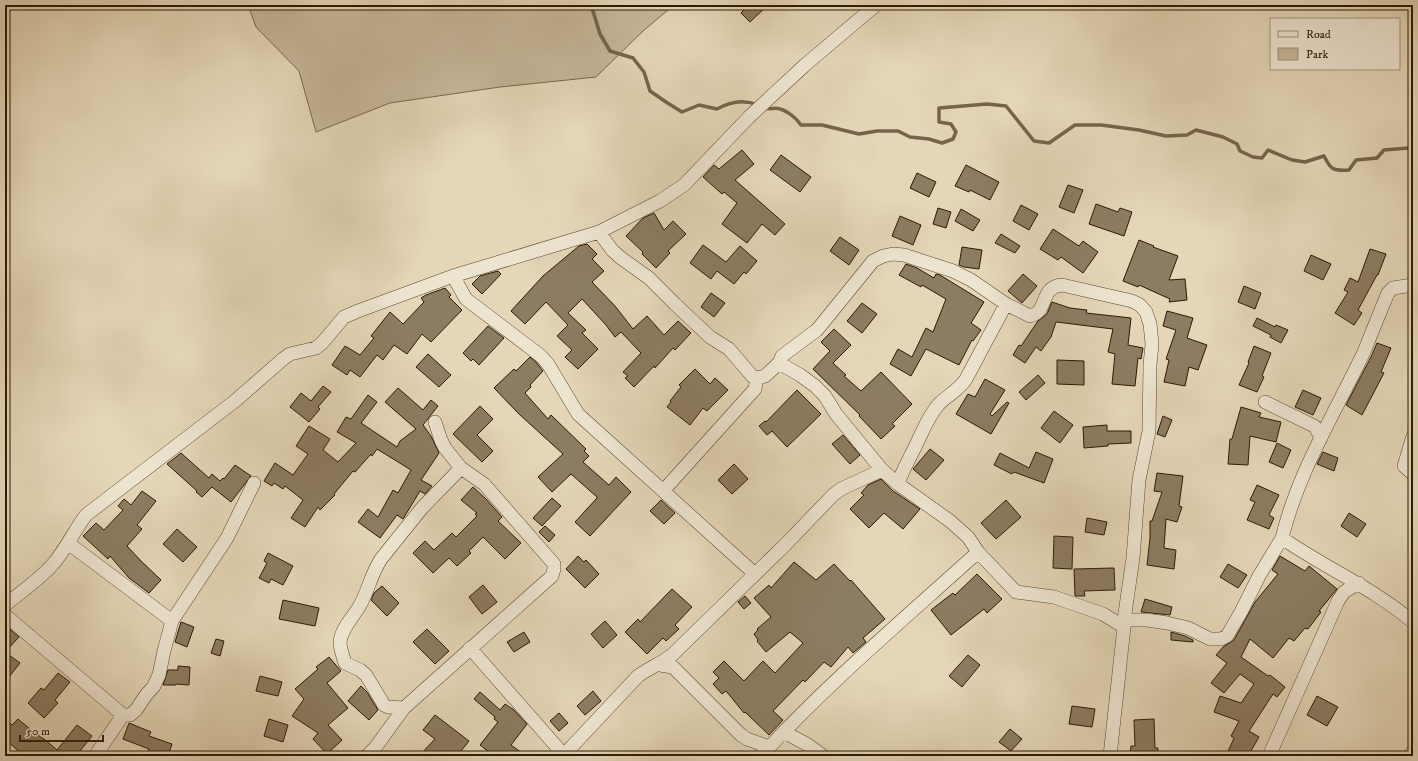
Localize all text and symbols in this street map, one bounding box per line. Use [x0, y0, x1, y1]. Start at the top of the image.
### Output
legend [1270, 18, 1400, 70]
text: Road [1306, 27, 1331, 42]
text: Park [1306, 47, 1328, 62]
scale bar [20, 717, 103, 743]
text: 50 m [26, 724, 50, 739]

